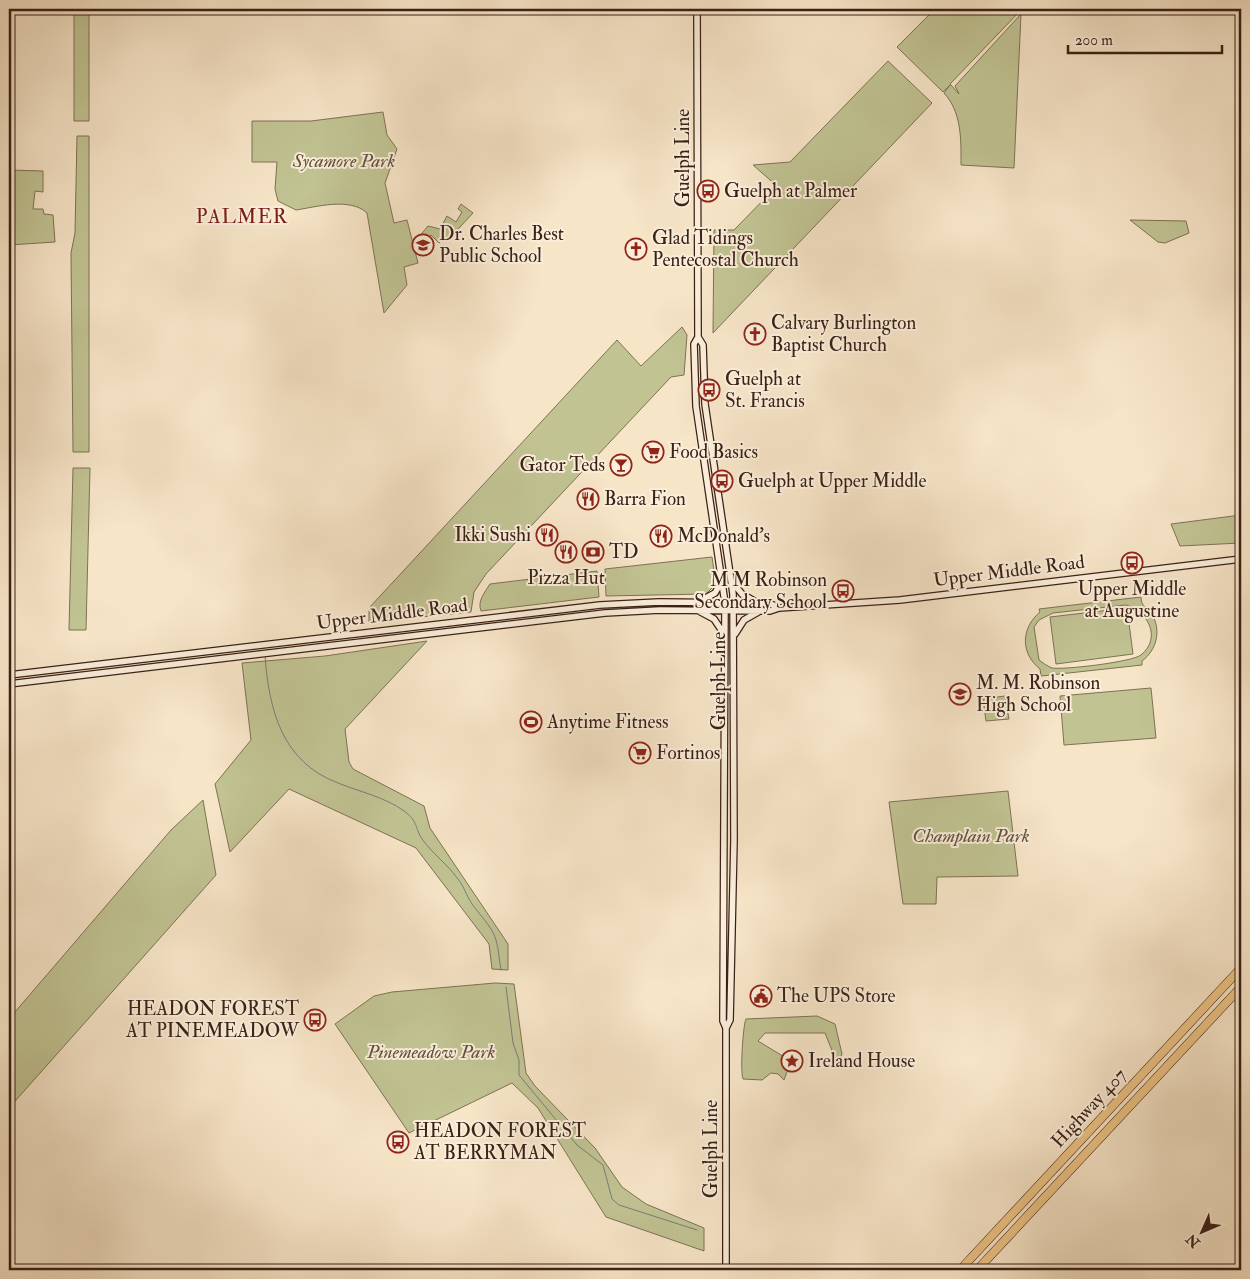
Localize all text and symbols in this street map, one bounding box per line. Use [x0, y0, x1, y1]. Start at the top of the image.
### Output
scale bar [1068, 22, 1221, 54]
text: 200 m [1075, 31, 1113, 50]
street label: Guelph Line [671, 109, 696, 207]
park label: Sycamore Park [292, 149, 395, 173]
bus stop icon: Guelph at Palmer [696, 179, 720, 203]
place label: Guelph at Palmer [724, 179, 857, 204]
district label: PALMER [196, 204, 288, 229]
place label: Dr. Charles Best Public School [439, 222, 564, 268]
place label: Glad Tidings Pentecostal Church [652, 226, 799, 272]
school or university icon: Dr. Charles Best Public School [411, 233, 435, 257]
church icon: Glad Tidings Pentecostal Church [624, 237, 648, 261]
place label: Calvary Burlington Baptist Church [771, 311, 916, 358]
church icon: Calvary Burlington Baptist Church [743, 322, 767, 346]
place label: Guelph at St. Francis [725, 367, 805, 413]
bus stop icon: Guelph at St. Francis [697, 378, 721, 402]
supermarket icon: Food Basics [641, 440, 665, 464]
place label: Food Basics [669, 440, 758, 464]
place label: Gator Teds [519, 453, 605, 477]
bar icon: Gator Teds [609, 453, 633, 477]
bus stop icon: Guelph at Upper Middle [710, 469, 734, 493]
place label: Guelph at Upper Middle [738, 469, 927, 494]
restaurant icon: Barra Fion [576, 487, 600, 511]
place label: Barra Fion [604, 487, 686, 511]
place label: Ikki Sushi [454, 523, 531, 547]
restaurant icon: Ikki Sushi [535, 523, 559, 547]
restaurant icon: McDonald's [649, 524, 673, 548]
place label: McDonald's [677, 524, 770, 548]
restaurant icon: Pizza Hut [554, 540, 578, 564]
bank icon: TD [581, 540, 605, 564]
place label: TD [609, 540, 639, 564]
street label: Upper Middle Road [932, 550, 1087, 593]
bus stop icon: Upper Middle at Augustine [1120, 551, 1144, 575]
place label: Pizza Hut [527, 566, 605, 590]
place label: M M Robinson Secondary School [694, 568, 827, 614]
place label: Upper Middle at Augustine [1078, 577, 1186, 623]
bus stop icon: M M Robinson Secondary School [831, 579, 855, 603]
street label: Upper Middle Road [315, 593, 470, 636]
street label: Guelph Line [707, 632, 732, 730]
place label: M. M. Robinson High School [976, 671, 1100, 717]
school or university icon: M. M. Robinson High School [948, 682, 972, 706]
sports icon: Anytime Fitness [519, 710, 543, 734]
place label: Anytime Fitness [546, 710, 668, 734]
supermarket icon: Fortinos [628, 741, 652, 765]
place label: Fortinos [656, 741, 720, 765]
park label: Champlain Park [912, 824, 1030, 848]
public building icon: The UPS Store [749, 984, 773, 1008]
place label: The UPS Store [777, 984, 895, 1008]
place label: HEADON FOREST AT PINEMEADOW [125, 997, 300, 1043]
bus stop icon: HEADON FOREST AT PINEMEADOW [303, 1008, 327, 1032]
park label: Pinemeadow Park [366, 1040, 495, 1064]
place icon: Ireland House [780, 1049, 804, 1073]
place label: Ireland House [808, 1049, 915, 1073]
street label: Highway 407 [1046, 1063, 1132, 1153]
street label: Guelph Line [699, 1100, 724, 1198]
place label: HEADON FOREST AT BERRYMAN [413, 1119, 586, 1165]
bus stop icon: HEADON FOREST AT BERRYMAN [386, 1130, 410, 1154]
north arrow [1178, 1206, 1228, 1256]
text: N [1182, 1230, 1204, 1252]

